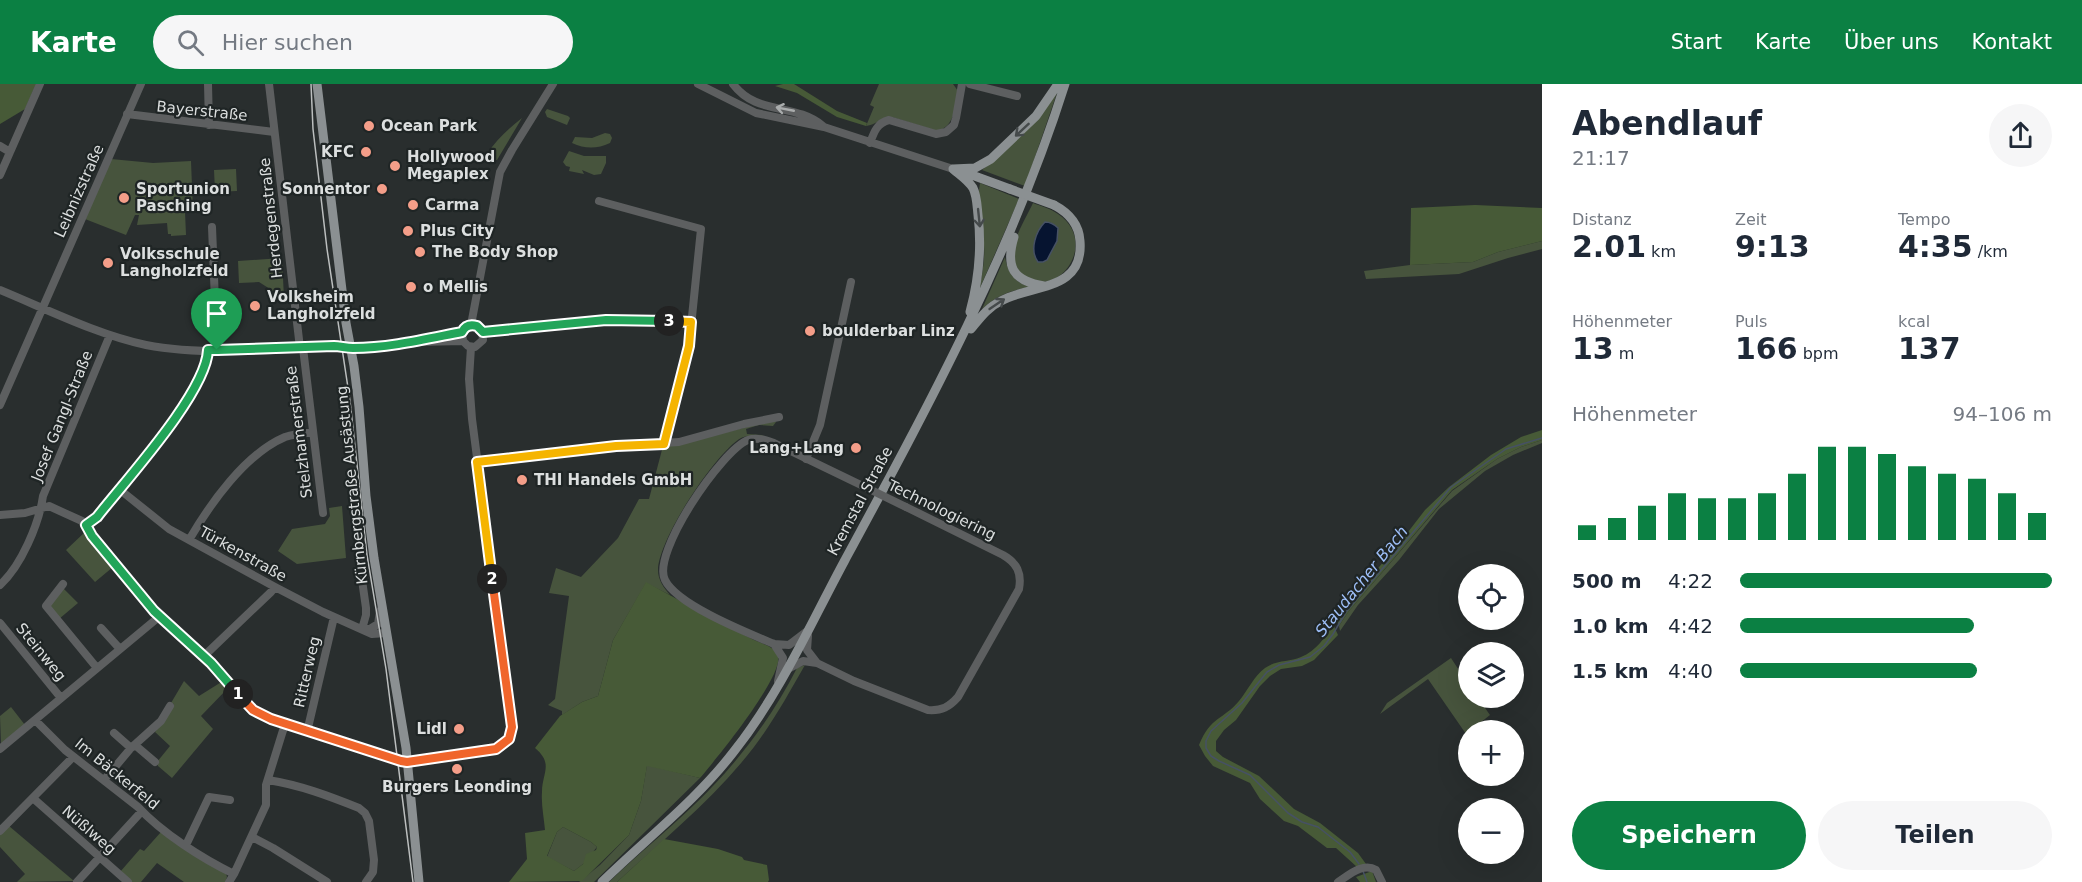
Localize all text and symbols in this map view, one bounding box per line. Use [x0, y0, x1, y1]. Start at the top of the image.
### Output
search box [153, 15, 573, 69]
text: Karte [30, 26, 117, 59]
icon: search [174, 26, 207, 59]
text: Hier suchen [222, 30, 353, 55]
text: Start [1671, 30, 1722, 54]
text: Karte [1755, 30, 1811, 54]
text: Über uns [1844, 30, 1939, 54]
text: Kontakt [1972, 30, 2052, 54]
street label: Bayerstraße [156, 97, 248, 125]
one-way arrow [775, 103, 795, 114]
text: Abendlauf [1572, 104, 1762, 143]
button: share [1989, 104, 2052, 167]
place label: Ocean Park [381, 117, 478, 135]
marker: Ocean Park [362, 119, 376, 133]
one-way arrow [1015, 123, 1030, 137]
street label: Leibnizstraße [50, 142, 108, 240]
place label: KFC [321, 143, 354, 161]
marker: KFC [359, 145, 373, 159]
text: 21:17 [1572, 146, 1630, 170]
place label: Hollywood Megaplex [407, 148, 495, 183]
street label: Herdegenstraße [256, 157, 286, 279]
marker: Hollywood Megaplex [388, 159, 402, 173]
place label: Sportunion Pasching [136, 180, 230, 215]
place label: Sonnentor [282, 180, 371, 198]
marker: Sonnentor [375, 182, 389, 196]
marker: Sportunion Pasching [117, 191, 131, 205]
place label: Carma [425, 196, 479, 214]
marker: Carma [406, 198, 420, 212]
one-way arrow [973, 207, 984, 227]
text: Distanz [1572, 210, 1632, 229]
text: Zeit [1735, 210, 1767, 229]
text: Tempo [1898, 210, 1950, 229]
place label: Plus City [420, 222, 494, 240]
marker: Plus City [401, 224, 415, 238]
text: 2.01 [1572, 229, 1646, 264]
text: 9:13 [1735, 229, 1810, 264]
text: 4:35 [1898, 229, 1973, 264]
text: km [1646, 242, 1676, 261]
text: /km [1973, 242, 2008, 261]
place label: The Body Shop [432, 243, 559, 261]
place label: Volksschule Langholzfeld [120, 245, 229, 280]
marker: The Body Shop [413, 245, 427, 259]
marker: Volksschule Langholzfeld [101, 256, 115, 270]
place label: o Mellis [423, 278, 488, 296]
marker: o Mellis [404, 280, 418, 294]
pin [191, 288, 242, 350]
place label: Volksheim Langholzfeld [267, 288, 376, 323]
icon: arrive [200, 297, 233, 330]
one-way arrow [988, 298, 1004, 310]
marker: Volksheim Langholzfeld [248, 299, 262, 313]
pin: 3 [654, 306, 684, 336]
text: 3 [663, 311, 675, 330]
text: Höhenmeter [1572, 312, 1672, 331]
text: Puls [1735, 312, 1767, 331]
text: kcal [1898, 312, 1930, 331]
place label: boulderbar Linz [822, 322, 955, 340]
marker: boulderbar Linz [803, 324, 817, 338]
text: 13 [1572, 331, 1614, 366]
text: 166 [1735, 331, 1798, 366]
text: 137 [1898, 331, 1961, 366]
text: m [1614, 344, 1634, 363]
text: bpm [1798, 344, 1839, 363]
street label: Josef Gangl-Straße [27, 348, 96, 485]
street label: Stelzhamerstraße [282, 365, 316, 499]
street label: Kürnbergstraße Ausästung [333, 385, 371, 585]
text: Höhenmeter [1572, 402, 1697, 426]
text: 94–106 m [1953, 402, 2052, 426]
place label: Lang+Lang [749, 439, 844, 457]
marker: Lang+Lang [849, 441, 863, 455]
street label: Kremstal Straße [824, 443, 896, 559]
place label: THI Handels GmbH [534, 471, 692, 489]
marker: THI Handels GmbH [515, 473, 529, 487]
street label: Technologiering [884, 476, 999, 544]
street label: Türkenstraße [195, 522, 290, 585]
water label: Staudacher Bach [1311, 522, 1412, 640]
pin: 2 [477, 564, 507, 594]
map controls [1458, 564, 1524, 864]
button: locate [1458, 564, 1524, 630]
text: 2 [486, 569, 498, 588]
text: 500 m [1572, 569, 1642, 593]
text: 4:22 [1668, 569, 1713, 593]
text: 1.0 km [1572, 614, 1649, 638]
text: 4:42 [1668, 614, 1713, 638]
street label: Steinweg [12, 619, 70, 685]
street label: Ritterweg [290, 635, 324, 709]
button: layers [1458, 642, 1524, 708]
text: 1.5 km [1572, 659, 1649, 683]
text: 4:40 [1668, 659, 1713, 683]
pin: 1 [223, 679, 253, 709]
text: 1 [232, 684, 244, 703]
place label: Lidl [416, 720, 447, 738]
button: + [1458, 720, 1524, 786]
marker: Lidl [452, 722, 466, 736]
street label: Im Bäckerfeld [71, 735, 163, 813]
marker: Burgers Leonding [450, 762, 464, 776]
place label: Burgers Leonding [382, 778, 532, 796]
button: − [1458, 798, 1524, 864]
button: Speichern [1572, 801, 1806, 870]
button: Teilen [1818, 801, 2052, 870]
street label: Nüßlweg [58, 802, 120, 858]

